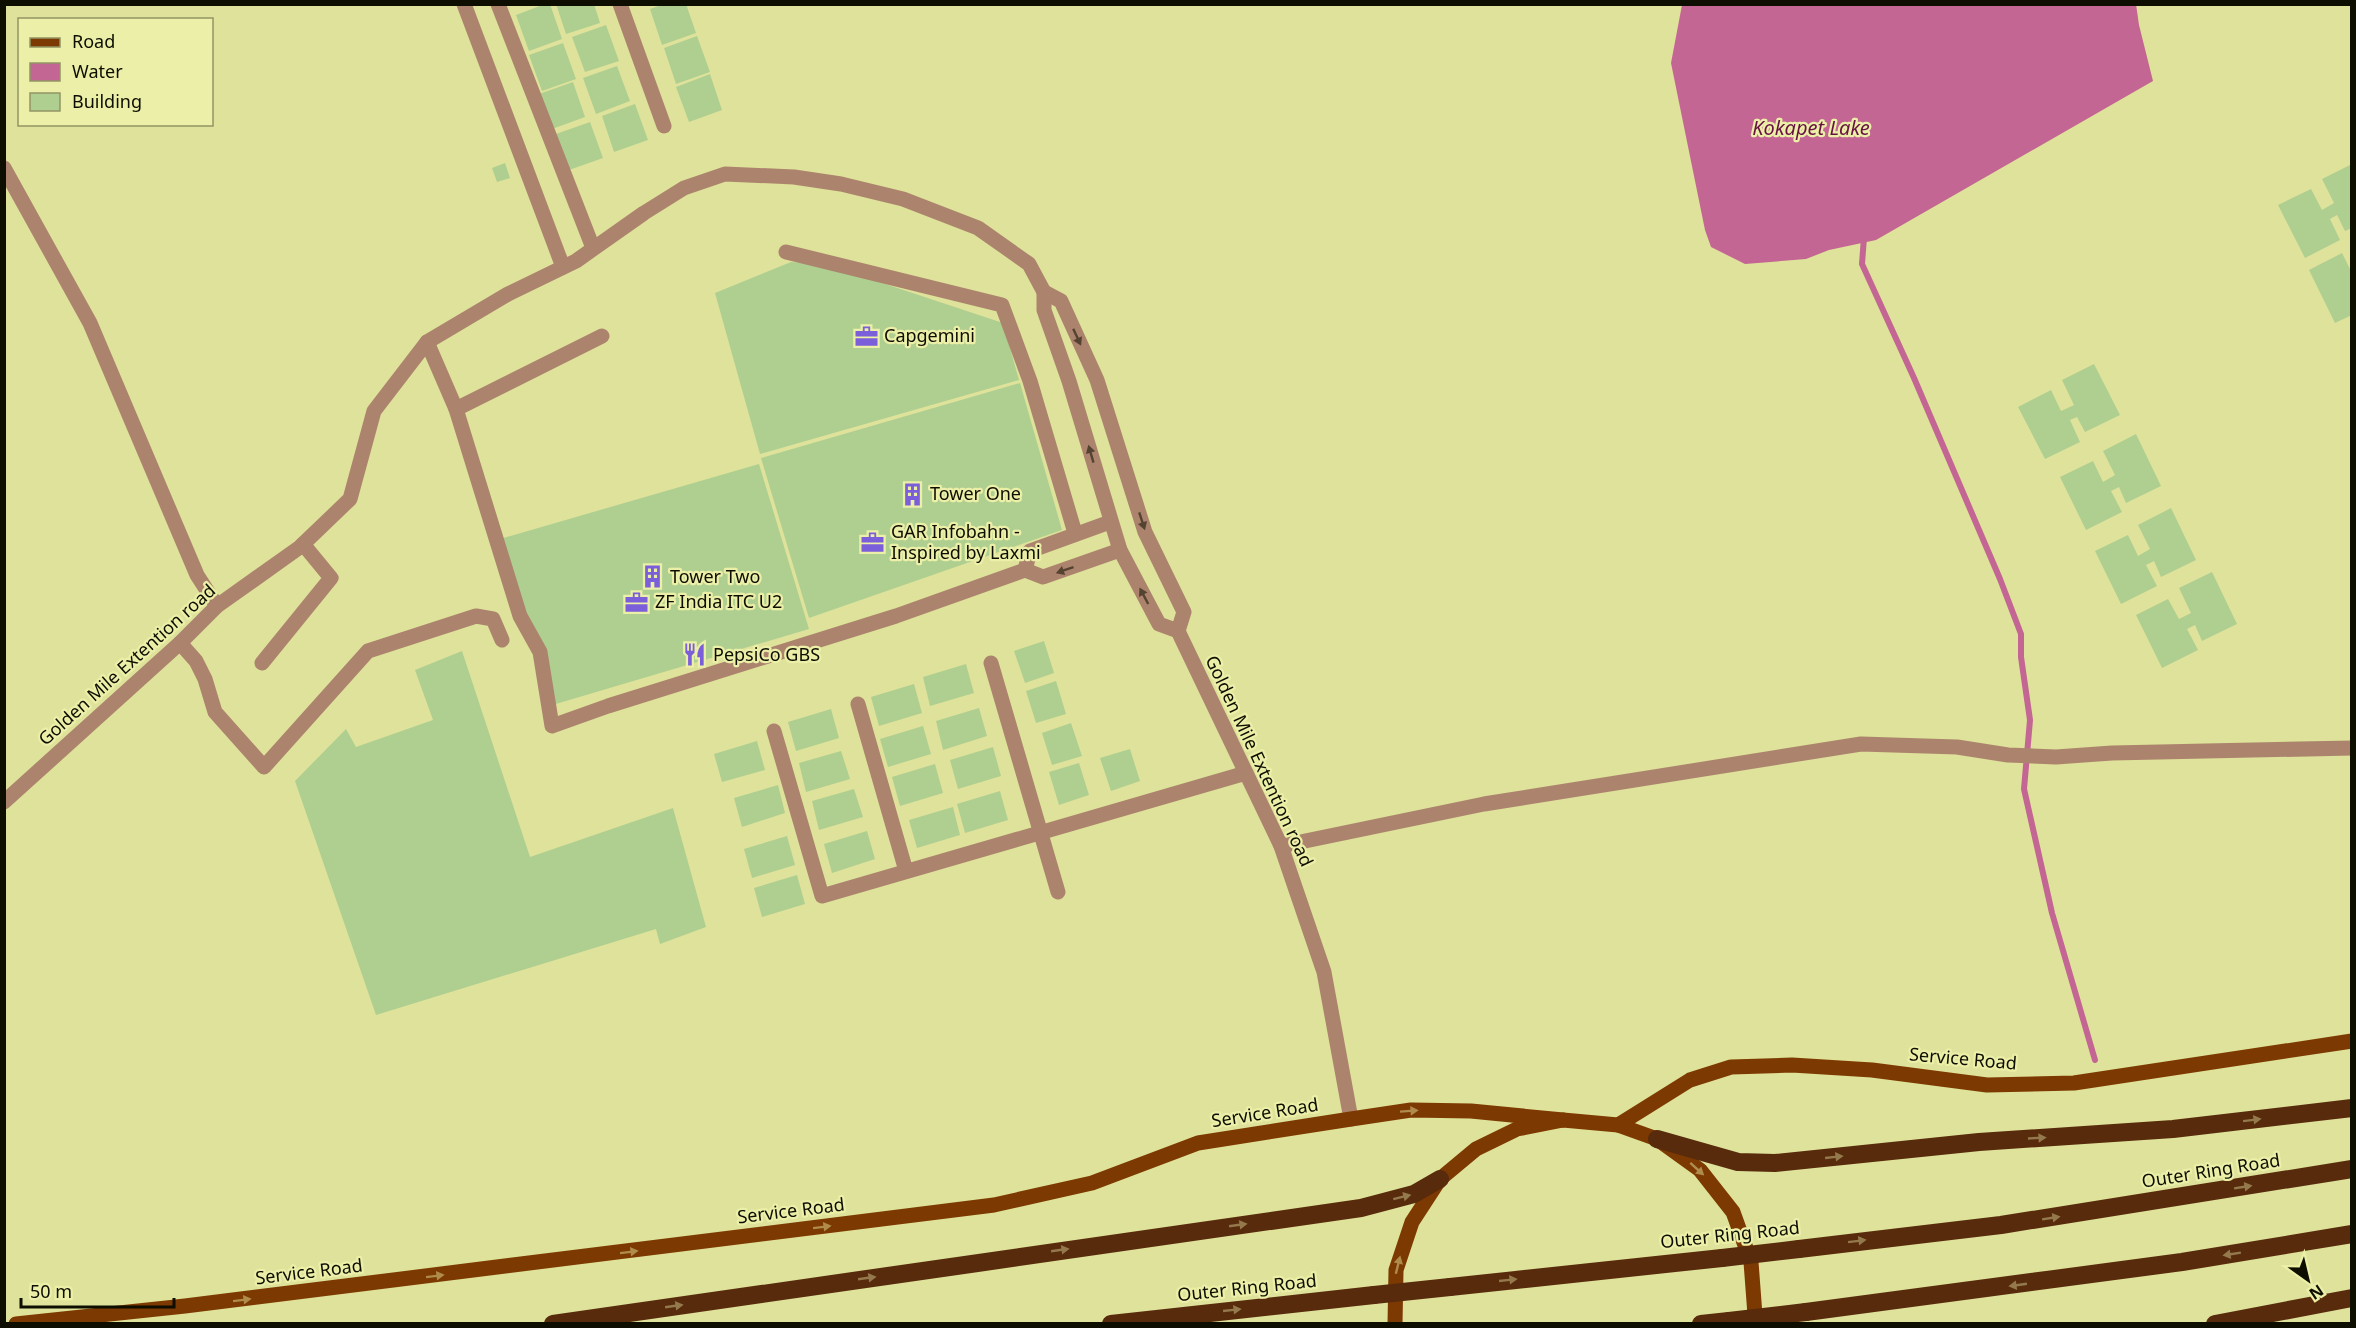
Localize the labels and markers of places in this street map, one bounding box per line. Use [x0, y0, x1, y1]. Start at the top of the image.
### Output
office icon: Capgemini [853, 323, 879, 349]
place label: Capgemini [884, 323, 975, 347]
building icon: Tower One [899, 481, 925, 507]
place label: Tower One [930, 481, 1021, 505]
place label: GAR Infobahn - Inspired by Laxmi [891, 519, 1041, 564]
office icon: GAR Infobahn - Inspired by Laxmi [860, 529, 886, 555]
building icon: Tower Two [639, 564, 665, 590]
place label: Tower Two [670, 564, 760, 588]
office icon: ZF India ITC U2 [624, 589, 650, 615]
place label: ZF India ITC U2 [655, 589, 782, 613]
restaurant icon: PepsiCo GBS [682, 642, 708, 668]
place label: PepsiCo GBS [713, 642, 820, 666]

